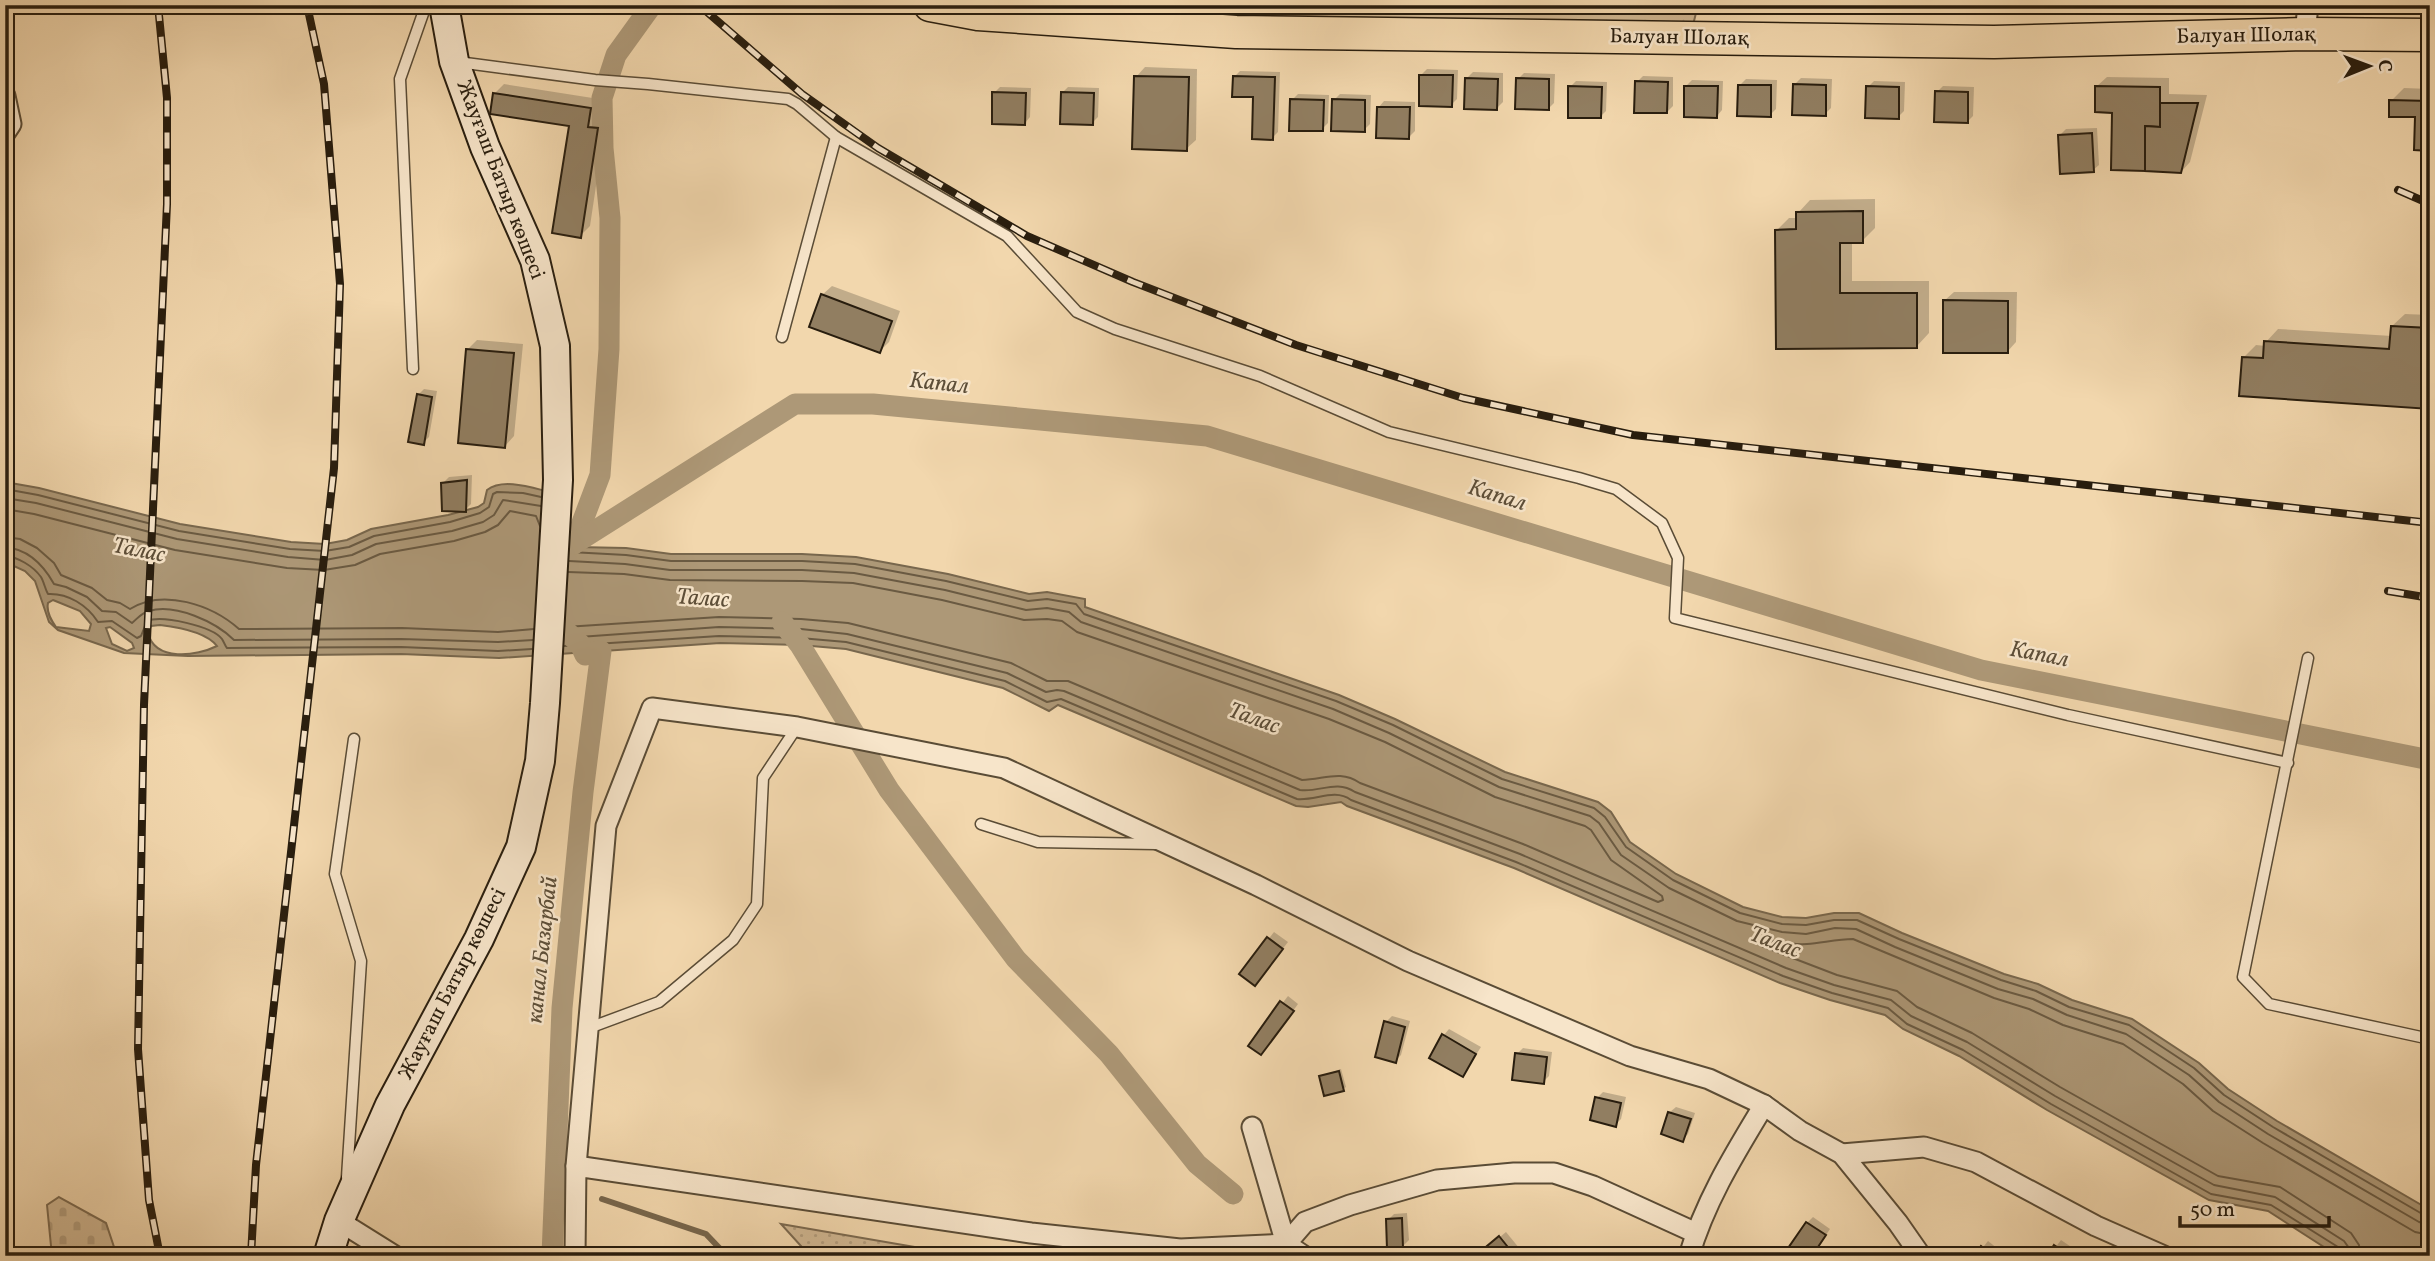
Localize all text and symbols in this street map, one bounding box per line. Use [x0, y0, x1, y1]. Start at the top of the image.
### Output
street label: Балуан Шолақ [2176, 20, 2317, 52]
street label: Балуан Шолақ [1609, 22, 1750, 54]
north arrow [2334, 32, 2404, 102]
text: С [2371, 59, 2397, 72]
street label: Жауғаш Батыр көшесі [449, 76, 551, 284]
water label: Капал [908, 365, 970, 403]
water label: Капал [1464, 472, 1530, 520]
water label: Талас [110, 530, 168, 572]
water label: Талас [676, 581, 731, 617]
water label: Капал [2007, 634, 2071, 676]
water label: Талас [1224, 695, 1285, 743]
water label: канал Базарбай [519, 875, 567, 1025]
street label: Жауғаш Батыр көшесі [392, 883, 514, 1085]
water label: Талас [1745, 919, 1806, 968]
scale bar [2180, 1184, 2328, 1228]
text: 50 m [2190, 1196, 2235, 1225]

